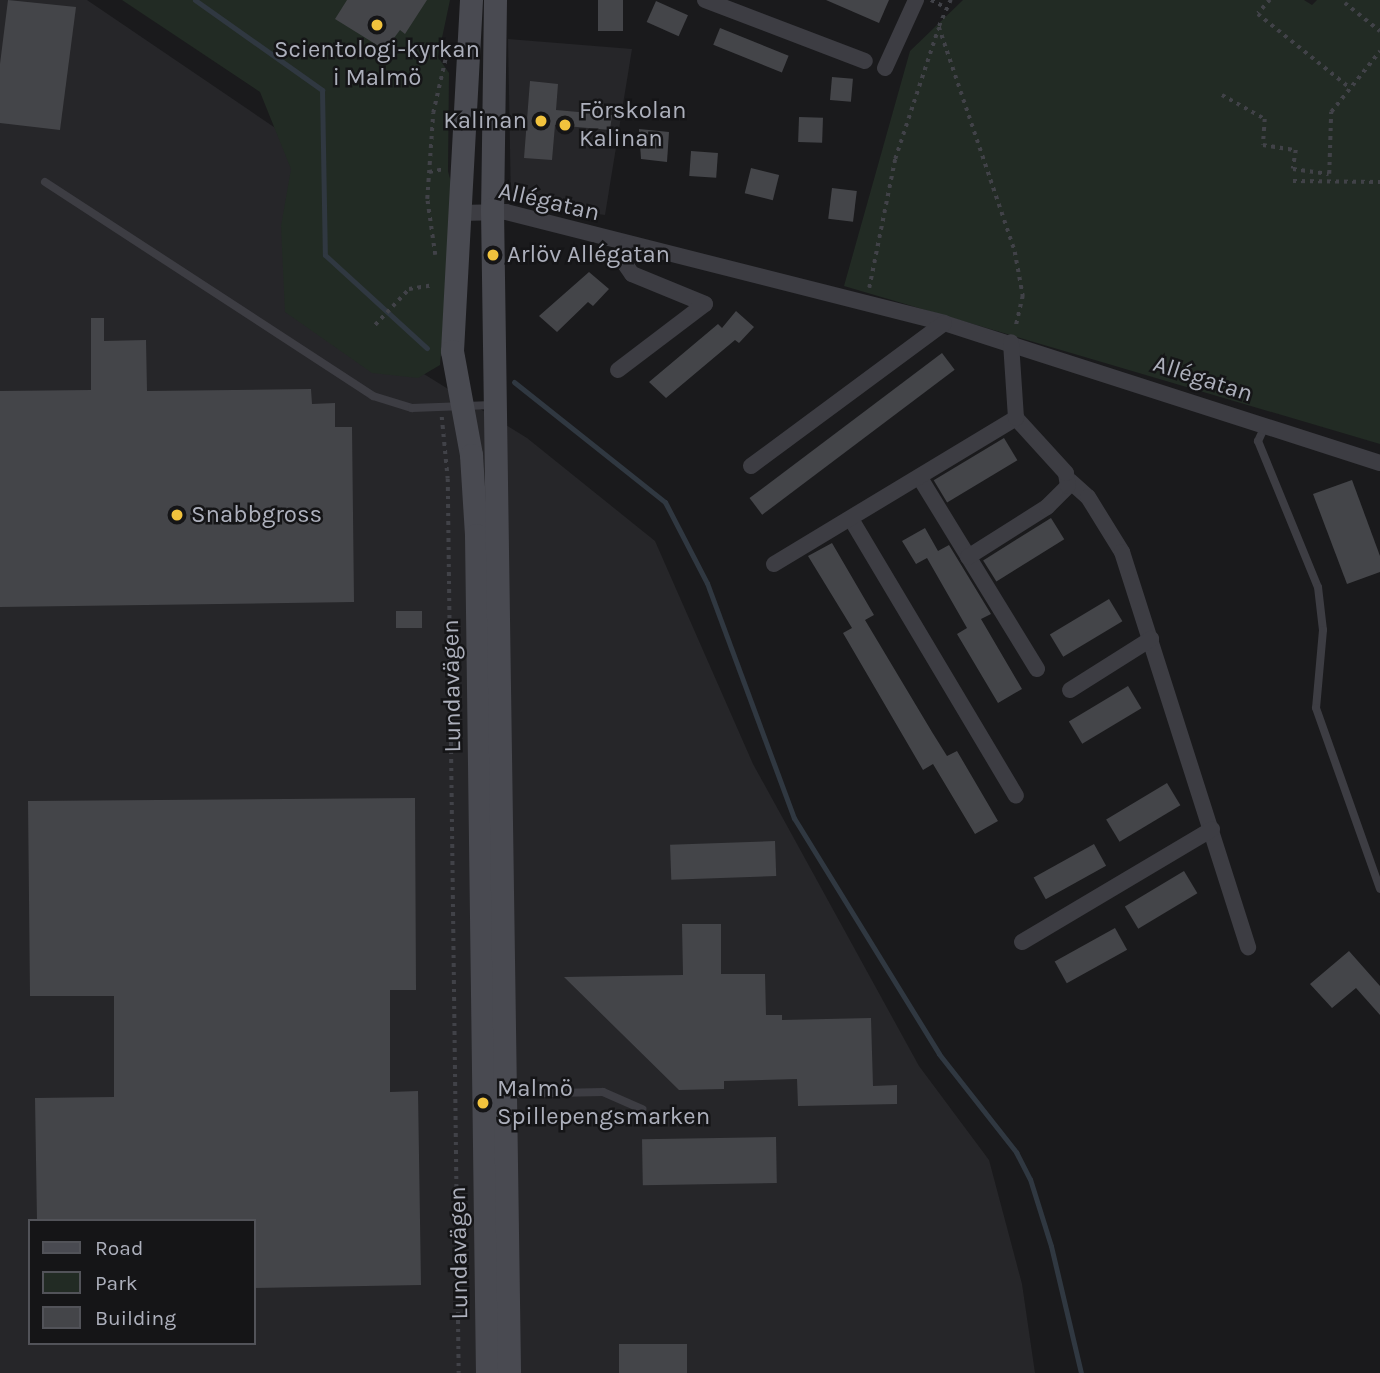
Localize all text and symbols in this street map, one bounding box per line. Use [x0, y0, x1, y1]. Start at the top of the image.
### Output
marker: Scientologi-kyrkan i Malmö [369, 17, 385, 33]
place label: Scientologi-kyrkan i Malmö [274, 36, 480, 92]
place label: Förskolan Kalinan [579, 97, 686, 153]
place label: Kalinan [443, 107, 527, 135]
marker: Kalinan [533, 113, 549, 129]
marker: Förskolan Kalinan [557, 117, 573, 133]
street label: Allégatan [496, 176, 602, 228]
place label: Arlöv Allégatan [507, 241, 670, 269]
marker: Arlöv Allégatan [485, 247, 501, 263]
street label: Allégatan [1150, 349, 1256, 409]
place label: Snabbgross [191, 501, 322, 529]
marker: Snabbgross [169, 507, 185, 523]
street label: Lundavägen [436, 619, 468, 753]
place label: Malmö Spillepengsmarken [497, 1075, 710, 1131]
marker: Malmö Spillepengsmarken [475, 1095, 491, 1111]
street label: Lundavägen [443, 1186, 475, 1320]
legend [28, 1219, 256, 1345]
text: Road [95, 1236, 143, 1260]
text: Park [95, 1271, 138, 1295]
text: Building [95, 1306, 176, 1330]

